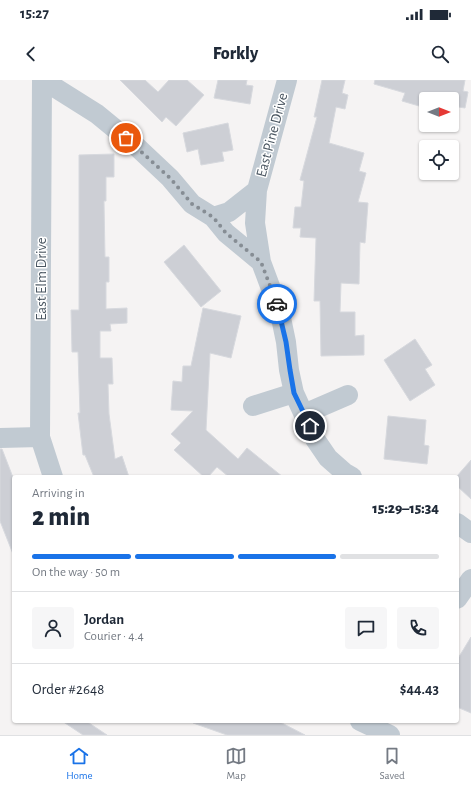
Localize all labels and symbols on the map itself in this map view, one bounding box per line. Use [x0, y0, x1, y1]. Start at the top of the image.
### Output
street label: East Pine Drive [254, 91, 290, 179]
north arrow [419, 92, 459, 132]
pin [109, 121, 143, 155]
street label: East Elm Drive [34, 237, 49, 321]
courier [257, 284, 297, 324]
pin [293, 409, 327, 443]

